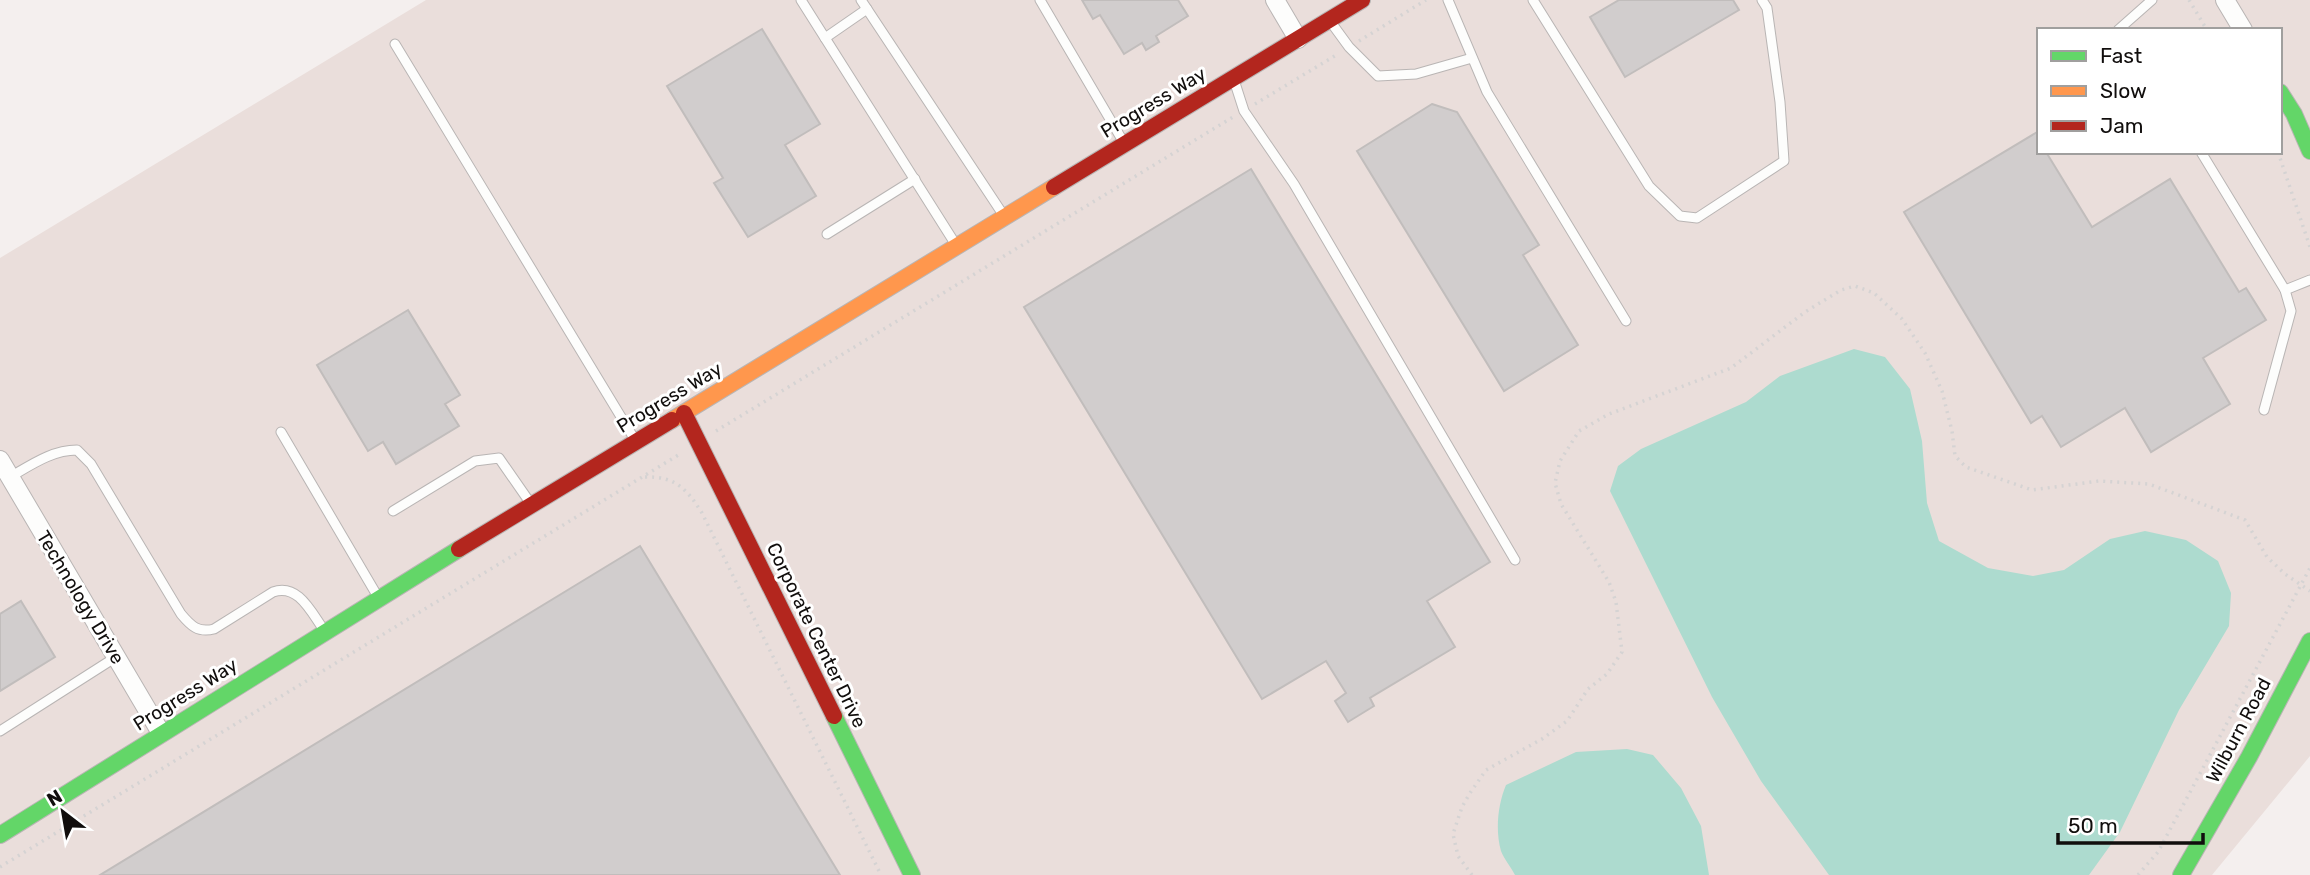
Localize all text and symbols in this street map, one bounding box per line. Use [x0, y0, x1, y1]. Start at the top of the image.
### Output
legend [2037, 28, 2282, 154]
text: Fast [2100, 43, 2142, 68]
street label: Progress Way [1097, 62, 1210, 143]
text: Slow [2100, 78, 2147, 103]
text: Jam [2100, 113, 2144, 138]
street label: Progress Way [613, 357, 726, 438]
street label: Technology Drive [32, 526, 129, 668]
street label: Corporate Center Drive [762, 539, 871, 732]
street label: Progress Way [129, 653, 242, 736]
street label: Wilburn Road [2201, 674, 2276, 787]
north arrow [28, 777, 98, 847]
text: N [43, 784, 66, 811]
scale bar [2058, 802, 2203, 846]
text: 50 m [2068, 813, 2118, 838]

